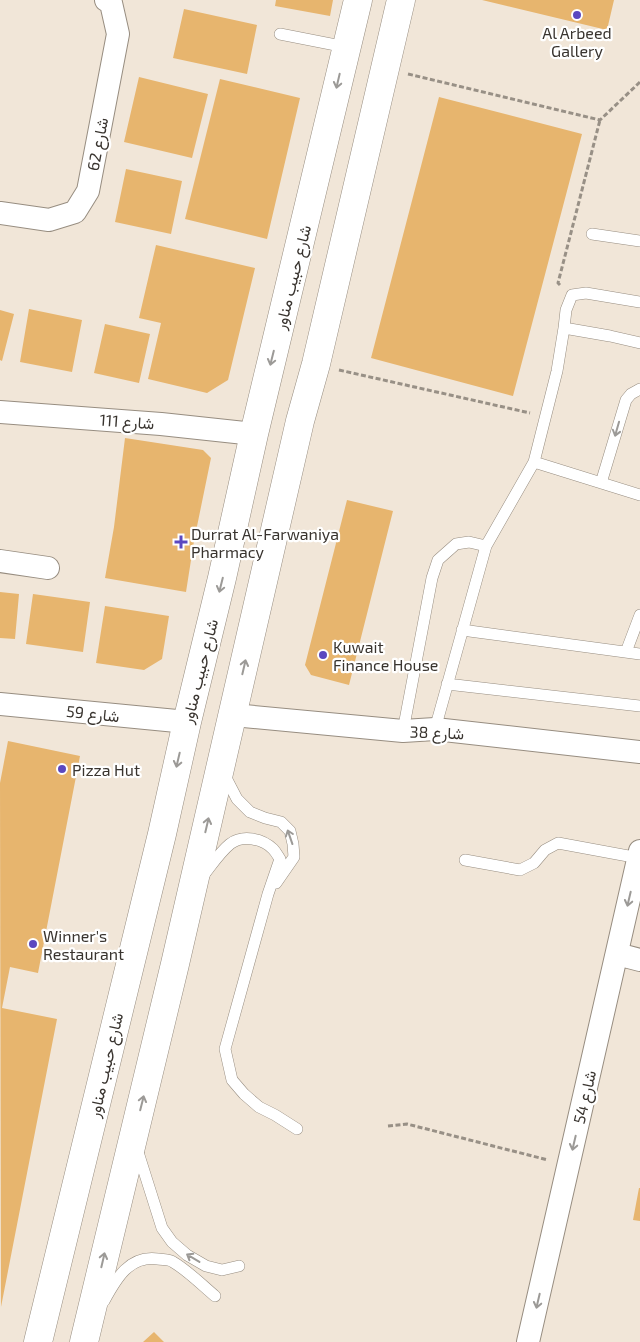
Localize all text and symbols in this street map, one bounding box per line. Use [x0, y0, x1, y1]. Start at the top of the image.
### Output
marker: Al Arbeed Gallery [571, 9, 583, 21]
place label: Al Arbeed Gallery [542, 23, 612, 60]
one-way arrow [333, 73, 343, 89]
street label: شارع 62 [83, 116, 114, 173]
street label: شارع حبيب مناور [270, 223, 317, 333]
one-way arrow [267, 350, 276, 366]
street label: شارع 111 [99, 410, 155, 435]
one-way arrow [611, 421, 621, 437]
place label: Durrat Al-Farwaniya Pharmacy [191, 524, 339, 561]
marker: Durrat Al-Farwaniya Pharmacy [175, 536, 187, 548]
one-way arrow [216, 577, 225, 593]
street label: شارع حبيب مناور [177, 617, 224, 727]
place label: Kuwait Finance House [333, 637, 438, 674]
marker: Kuwait Finance House [317, 649, 329, 661]
one-way arrow [240, 659, 249, 675]
street label: شارع 59 [65, 701, 121, 728]
street label: شارع 38 [409, 722, 464, 745]
one-way arrow [173, 752, 182, 768]
place label: Pizza Hut [72, 760, 140, 779]
marker: Pizza Hut [56, 763, 68, 775]
one-way arrow [203, 818, 212, 834]
one-way arrow [285, 830, 294, 845]
one-way arrow [624, 890, 633, 906]
place label: Winner's Restaurant [43, 926, 124, 963]
marker: Winner's Restaurant [27, 938, 39, 950]
street label: شارع حبيب مناور [83, 1011, 129, 1121]
street label: شارع 54 [569, 1068, 602, 1126]
one-way arrow [138, 1095, 147, 1111]
one-way arrow [569, 1134, 578, 1150]
one-way arrow [99, 1253, 108, 1269]
one-way arrow [186, 1253, 200, 1264]
one-way arrow [533, 1293, 542, 1309]

